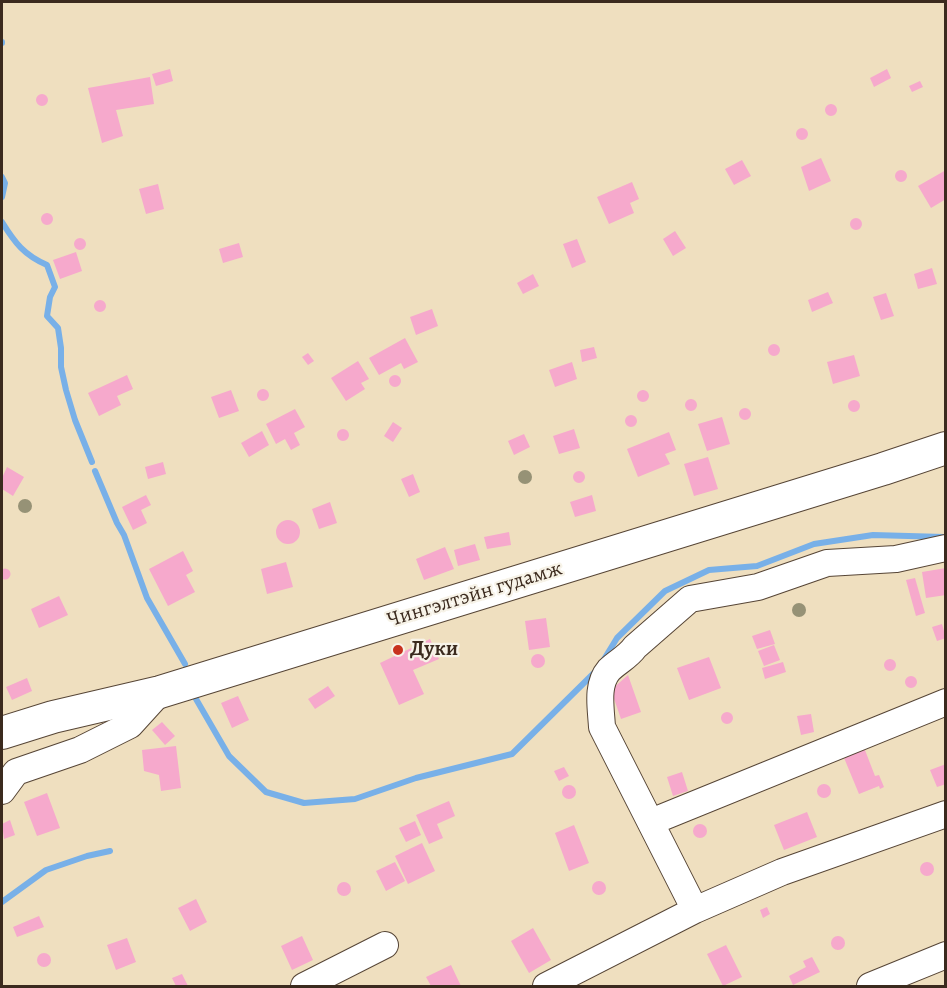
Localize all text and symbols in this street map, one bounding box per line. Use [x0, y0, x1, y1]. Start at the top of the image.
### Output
street label: Чингэлтэйн гудамж [385, 556, 565, 634]
place label: Дуки [410, 637, 458, 663]
marker: Дуки [391, 643, 405, 657]

